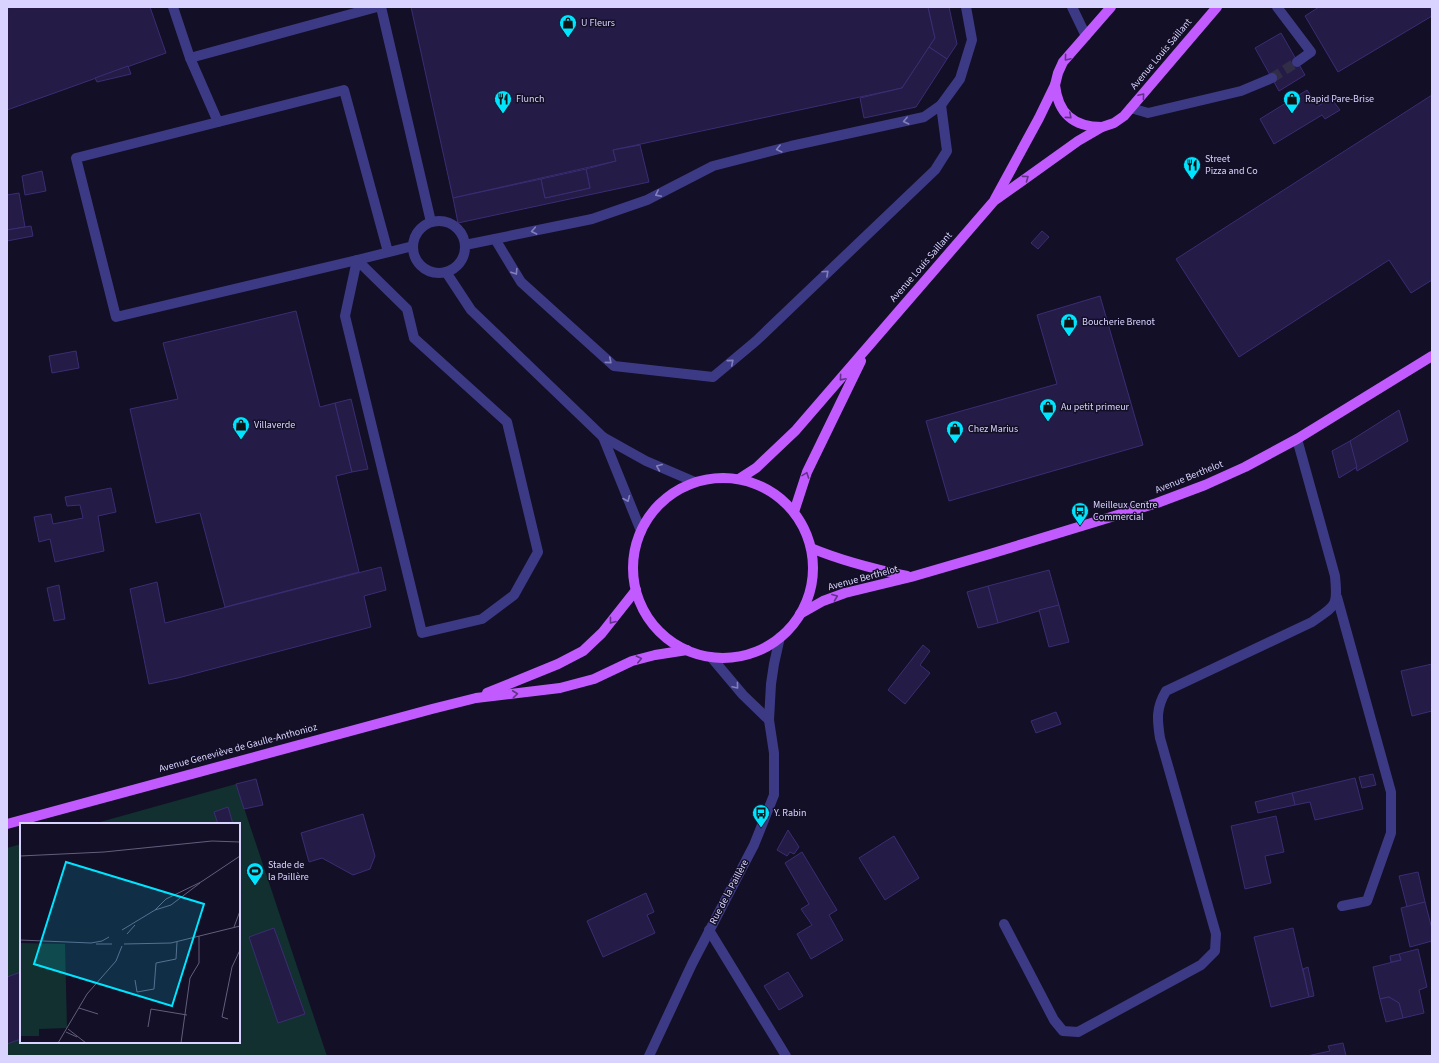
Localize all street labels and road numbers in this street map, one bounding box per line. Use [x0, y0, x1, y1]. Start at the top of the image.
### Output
street label: Avenue Louis Saillant [1127, 15, 1195, 93]
street label: Avenue Louis Saillant [887, 228, 956, 305]
street label: Avenue Berthelot [1153, 457, 1226, 497]
street label: Avenue Berthelot [826, 562, 900, 594]
street label: Avenue Geneviève de Gaulle-Anthonioz [157, 720, 319, 776]
street label: Rue de la Paillère [706, 857, 752, 927]

